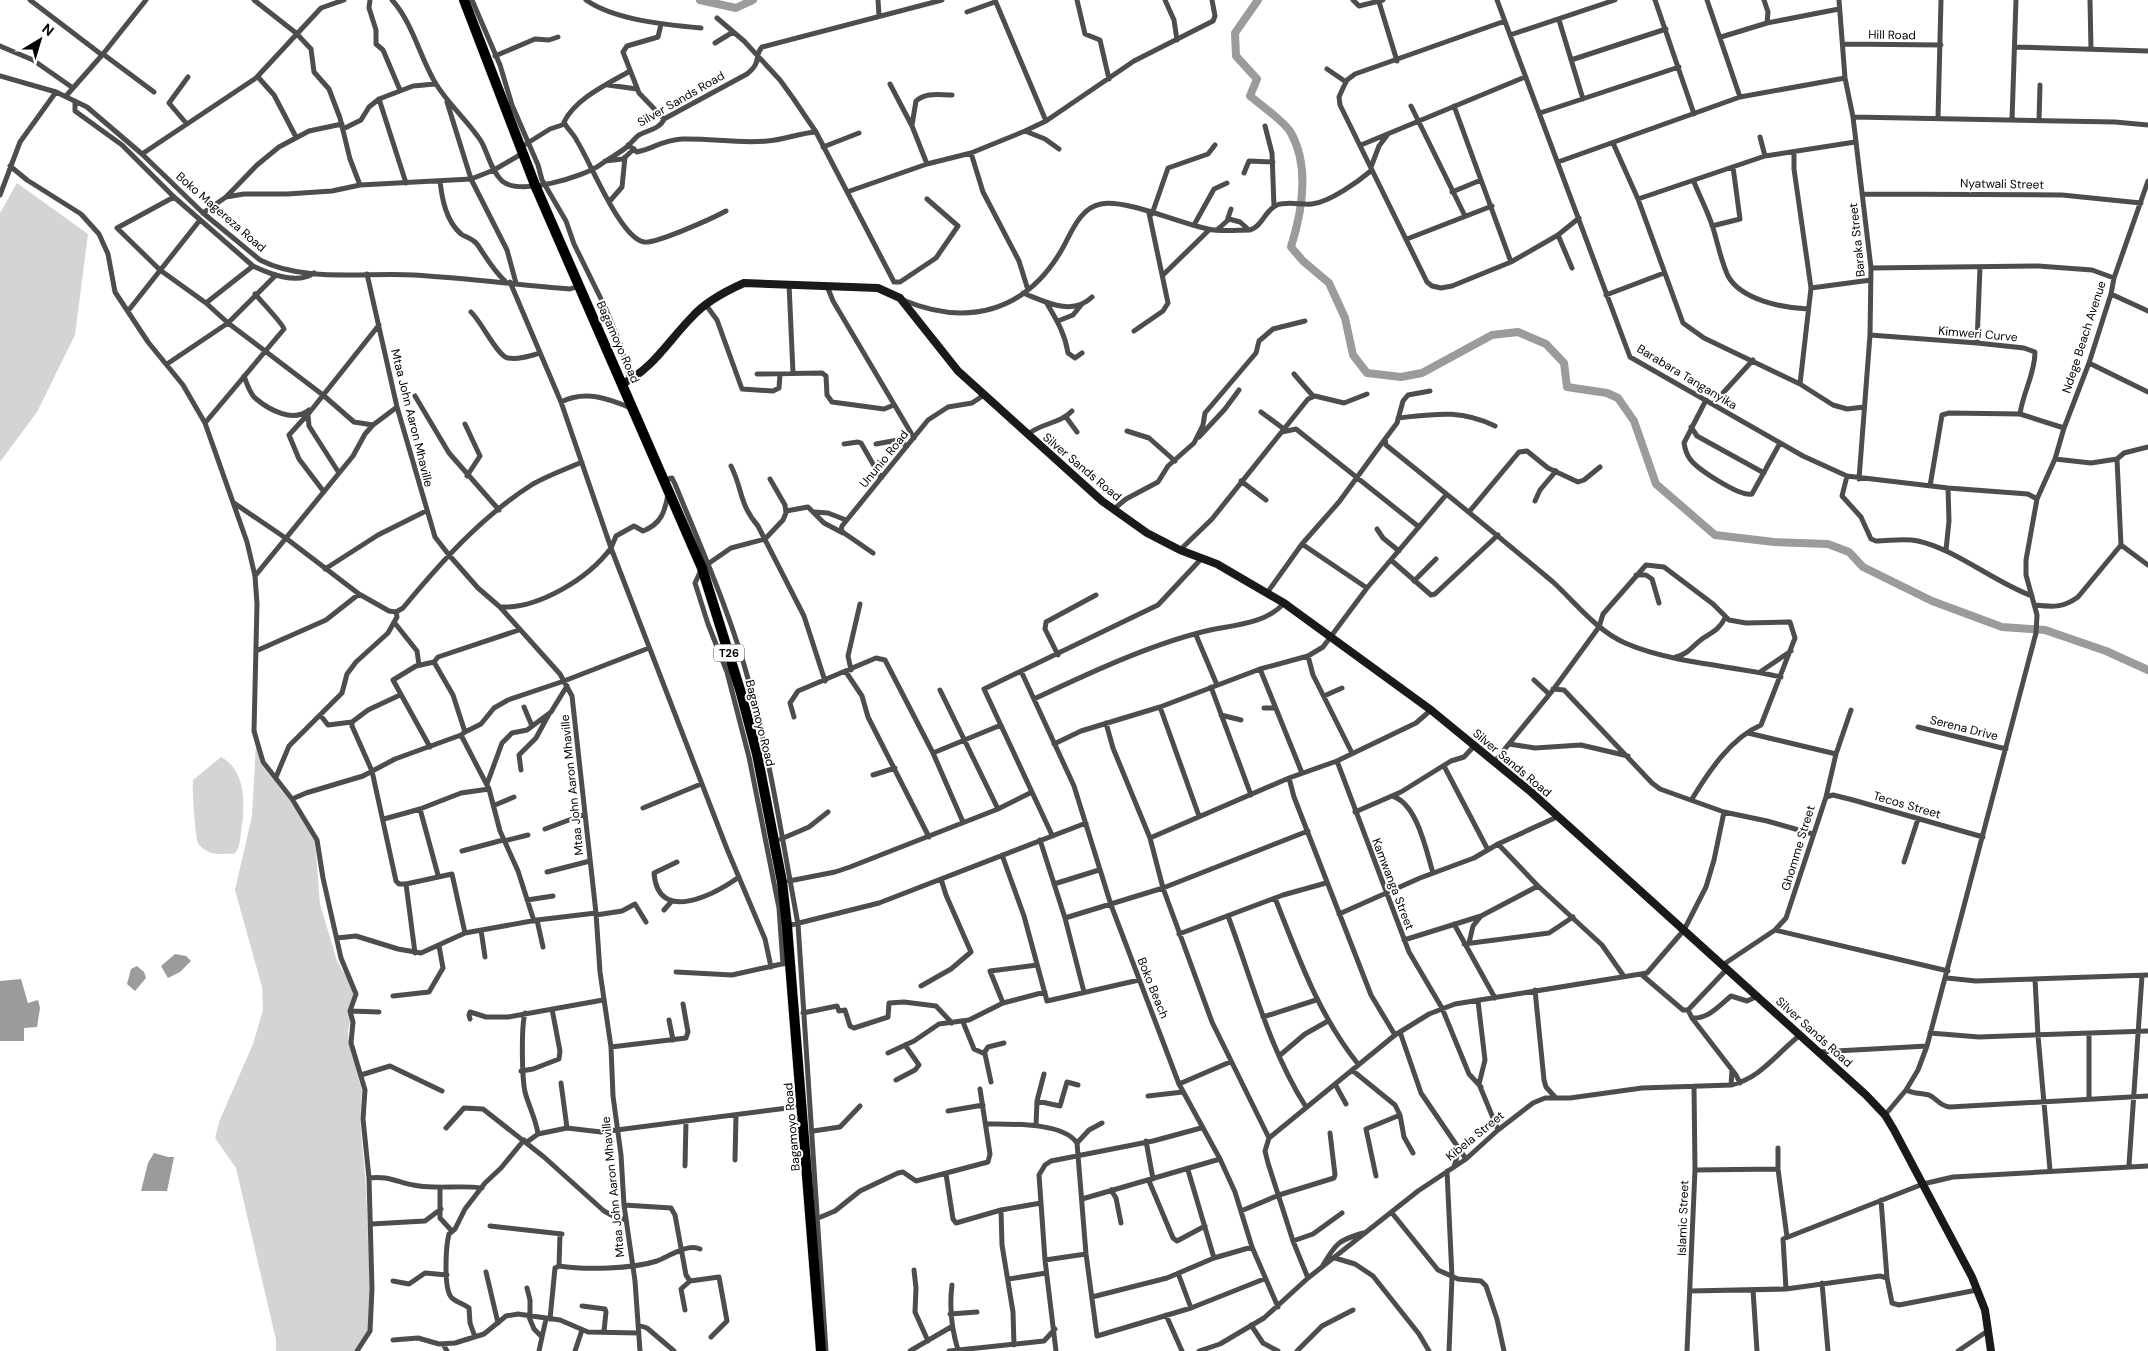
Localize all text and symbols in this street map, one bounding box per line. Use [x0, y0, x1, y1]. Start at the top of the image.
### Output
north arrow [15, 15, 65, 65]
text: N [38, 20, 58, 40]
street label: Hill Road [1868, 27, 1916, 43]
street label: Silver Sands Road [635, 68, 727, 130]
street label: Boko Magereza Road [173, 168, 269, 256]
street label: Nyatwali Street [1960, 175, 2044, 193]
street label: Baraka Street [1845, 202, 1869, 278]
street label: Ndege Beach Avenue [2058, 279, 2110, 395]
street label: Bagamoyo Road [593, 298, 643, 386]
street label: Kimweri Curve [1938, 323, 2019, 345]
street label: Barabara Tanganyika [1634, 341, 1740, 413]
street label: Mtaa John Aaron Mhaville [387, 347, 437, 489]
street label: Ununio Road [856, 427, 912, 491]
street label: Silver Sands Road [1039, 429, 1125, 505]
road number: T26 [714, 644, 744, 661]
street label: Bagamoyo Road [742, 678, 778, 768]
street label: Serena Drive [1928, 712, 2000, 744]
street label: Mtaa John Aaron Mhaville [557, 714, 587, 856]
street label: Silver Sands Road [1469, 725, 1555, 801]
street label: Tecos Street [1871, 788, 1943, 822]
street label: Ghomme Street [1777, 803, 1819, 893]
street label: Kamwanga Street [1368, 836, 1418, 932]
street label: Boko Beach [1133, 955, 1173, 1021]
street label: Silver Sands Road [1772, 993, 1856, 1071]
street label: Bagamoyo Road [780, 1082, 804, 1172]
street label: Kibela Street [1443, 1107, 1508, 1164]
street label: Mtaa John Aaron Mhaville [598, 1116, 628, 1258]
street label: Islamic Street [1674, 1180, 1692, 1256]

